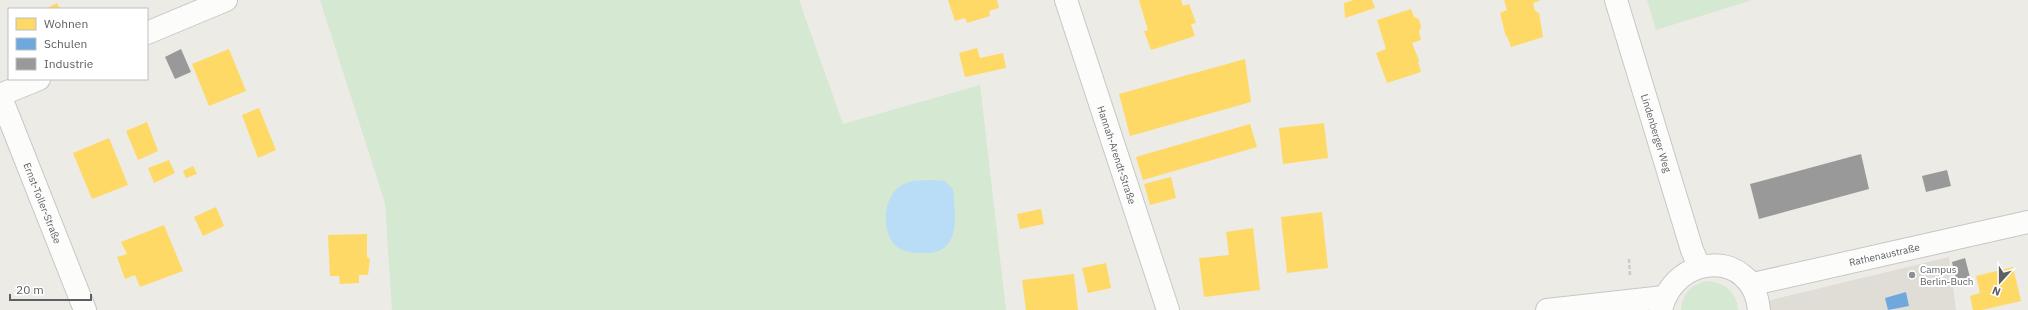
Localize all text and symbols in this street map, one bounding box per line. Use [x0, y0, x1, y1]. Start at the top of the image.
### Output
legend [8, 8, 148, 80]
text: Wohnen [44, 16, 88, 31]
text: Schulen [44, 36, 87, 51]
text: Industrie [44, 56, 94, 71]
street label: Lindenberger Weg [1638, 92, 1674, 175]
street label: Hannah-Arendt-Straße [1094, 104, 1139, 206]
street label: Ernst-Toller-Straße [20, 161, 64, 246]
street label: Rathenaustraße [1848, 240, 1922, 269]
north arrow [1980, 262, 2020, 302]
place label: Campus Berlin-Buch [1920, 263, 1974, 288]
marker: Campus Berlin-Buch [1907, 270, 1917, 280]
scale bar [10, 276, 91, 302]
text: 20 m [16, 282, 44, 297]
text: N [1990, 283, 2003, 299]

